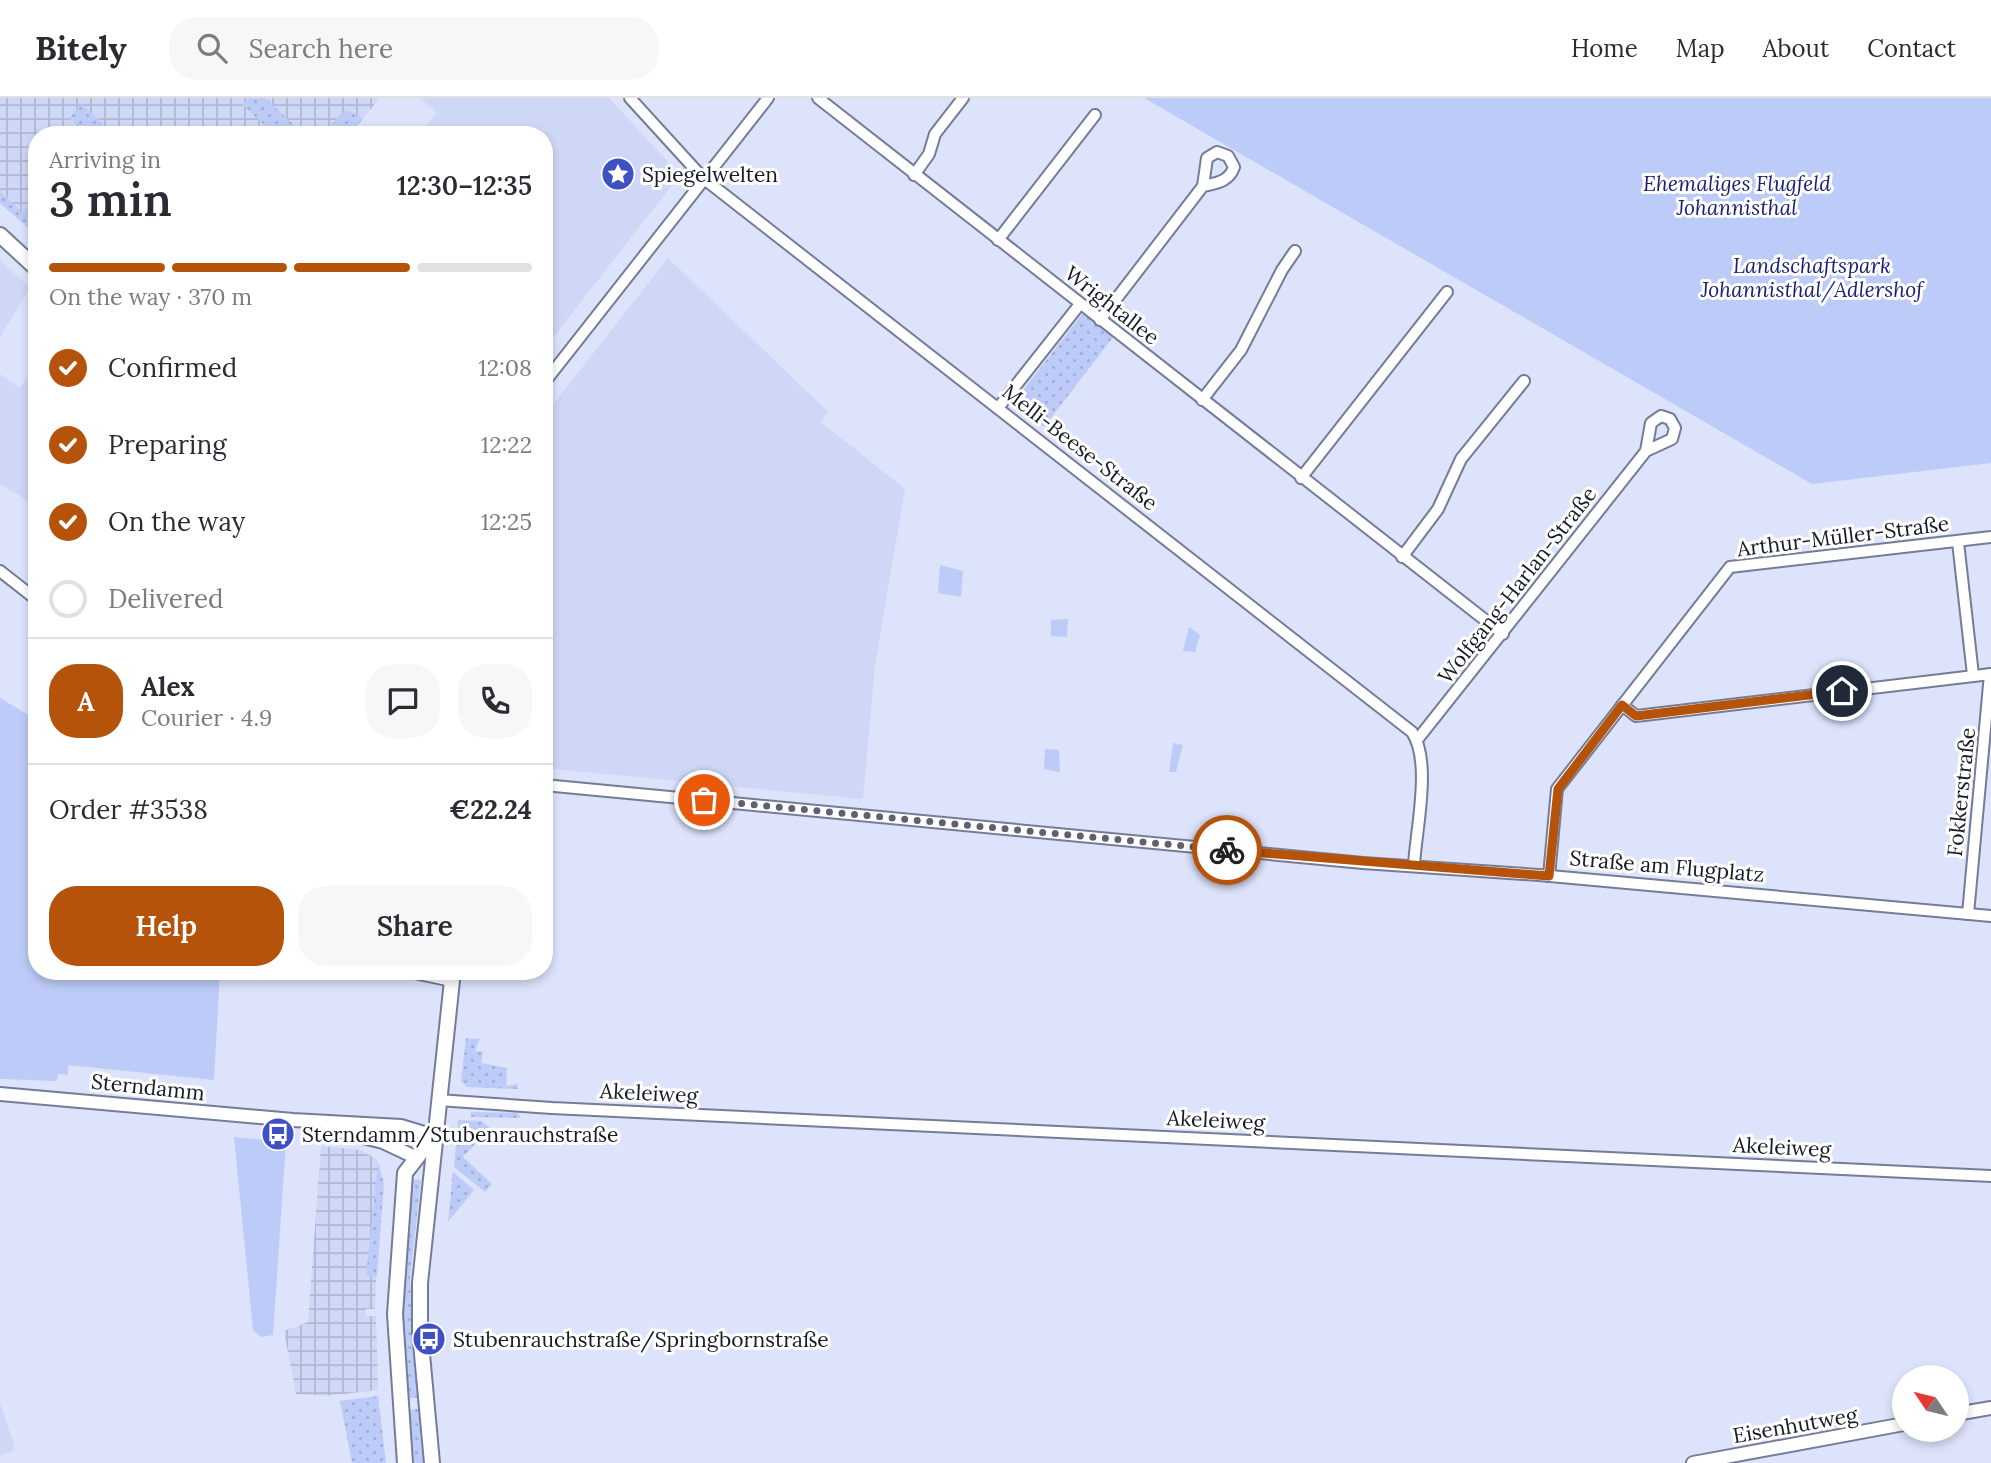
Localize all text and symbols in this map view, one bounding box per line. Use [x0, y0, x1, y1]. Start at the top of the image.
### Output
search box [169, 17, 659, 80]
text: Bitely [35, 27, 127, 69]
icon: search [193, 29, 231, 67]
text: Search here [249, 32, 393, 65]
text: Home [1571, 33, 1638, 64]
text: Map [1676, 33, 1725, 64]
text: About [1763, 33, 1829, 64]
text: Contact [1867, 33, 1956, 64]
text: Arriving in [49, 145, 161, 174]
place icon: Spiegelwelten [599, 155, 637, 193]
place label: Spiegelwelten [642, 161, 778, 188]
text: 12:30–12:35 [397, 169, 532, 202]
text: 3 min [49, 170, 172, 229]
park label: Ehemaliges Flugfeld Johannisthal [1643, 170, 1831, 221]
park label: Landschaftspark Johannisthal/Adlershof [1700, 252, 1925, 303]
street label: Wrightallee [1059, 260, 1165, 350]
text: On the way · 370 m [49, 282, 252, 311]
icon: check [49, 349, 87, 387]
text: Confirmed [108, 351, 237, 384]
text: 12:08 [478, 353, 532, 382]
street label: Melli-Beese-Straße [997, 378, 1163, 516]
icon: check [49, 426, 87, 464]
text: Preparing [108, 428, 227, 461]
text: 12:22 [481, 430, 532, 459]
street label: Wolfgang-Harlan-Straße [1432, 481, 1602, 689]
icon: check [49, 503, 87, 541]
text: On the way [108, 505, 245, 538]
text: 12:25 [481, 507, 532, 536]
street label: Arthur-Müller-Straße [1734, 510, 1951, 563]
text: Delivered [108, 582, 224, 615]
pin [1812, 661, 1872, 721]
button: chat [366, 664, 440, 738]
button: phone [458, 664, 532, 738]
text: Alex [141, 670, 195, 703]
icon: home [1823, 672, 1861, 710]
text: A [77, 685, 95, 718]
text: Courier · 4.9 [141, 703, 272, 732]
street label: Fokkerstraße [1941, 726, 1981, 858]
pin [674, 770, 734, 830]
icon: bag [685, 781, 723, 819]
text: Order #3538 [49, 793, 208, 826]
text: €22.24 [449, 793, 532, 826]
courier [1192, 815, 1262, 885]
icon: bike [1208, 831, 1246, 869]
street label: Straße am Flugplatz [1569, 844, 1765, 888]
button: Help [49, 886, 284, 966]
button: Share [298, 886, 532, 966]
street label: Sterndamm [90, 1068, 206, 1106]
street label: Akeleiweg [598, 1077, 699, 1109]
street label: Akeleiweg [1165, 1104, 1266, 1136]
bus stop icon: Sterndamm/Stubenrauchstraße [259, 1115, 297, 1153]
place label: Sterndamm/Stubenrauchstraße [302, 1121, 618, 1148]
street label: Akeleiweg [1731, 1131, 1832, 1163]
bus stop icon: Stubenrauchstraße/Springbornstraße [410, 1320, 448, 1358]
place label: Stubenrauchstraße/Springbornstraße [453, 1326, 829, 1353]
north arrow [1892, 1365, 1969, 1442]
map controls [1892, 1365, 1969, 1442]
street label: Eisenhutweg [1731, 1401, 1860, 1449]

